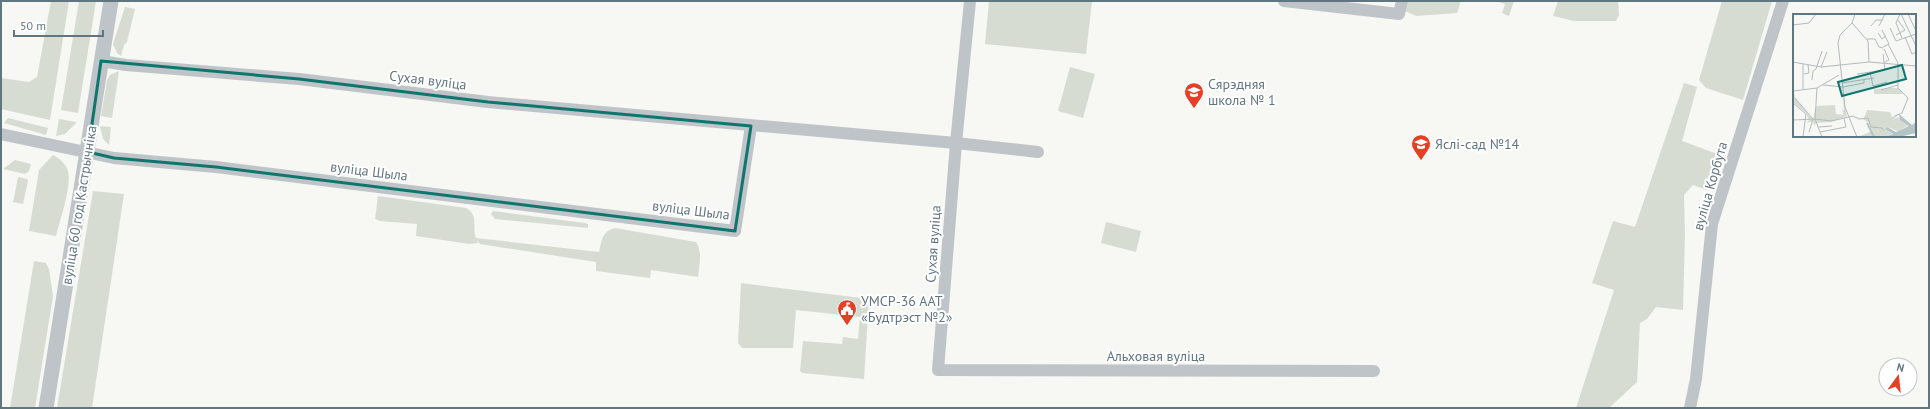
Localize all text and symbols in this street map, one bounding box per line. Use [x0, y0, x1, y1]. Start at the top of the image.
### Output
scale bar [14, 12, 103, 38]
inset map [1793, 14, 1916, 137]
text: 50 m [20, 18, 46, 33]
street label: Сухая вуліца [388, 66, 468, 94]
place label: Сярэдняя школа № 1 [1208, 75, 1276, 109]
school or university icon: Сярэдняя школа № 1 [1183, 81, 1205, 109]
street label: вуліца 60 год Кастрычніка [58, 124, 100, 286]
school or university icon: Яслі-сад №14 [1410, 133, 1432, 161]
place label: Яслі-сад №14 [1435, 135, 1520, 153]
street label: вуліца Корбута [1689, 139, 1731, 232]
street label: вуліца Шыла [329, 157, 409, 185]
street label: вуліца Шыла [651, 196, 731, 224]
street label: Сухая вуліца [921, 205, 945, 283]
place label: УМСР-36 ААТ «Будтрэст №2» [861, 292, 953, 326]
public building icon: УМСР-36 ААТ «Будтрэст №2» [836, 298, 858, 326]
street label: Альховая вуліца [1107, 347, 1205, 365]
north arrow [1878, 357, 1918, 397]
text: N [1895, 360, 1906, 375]

